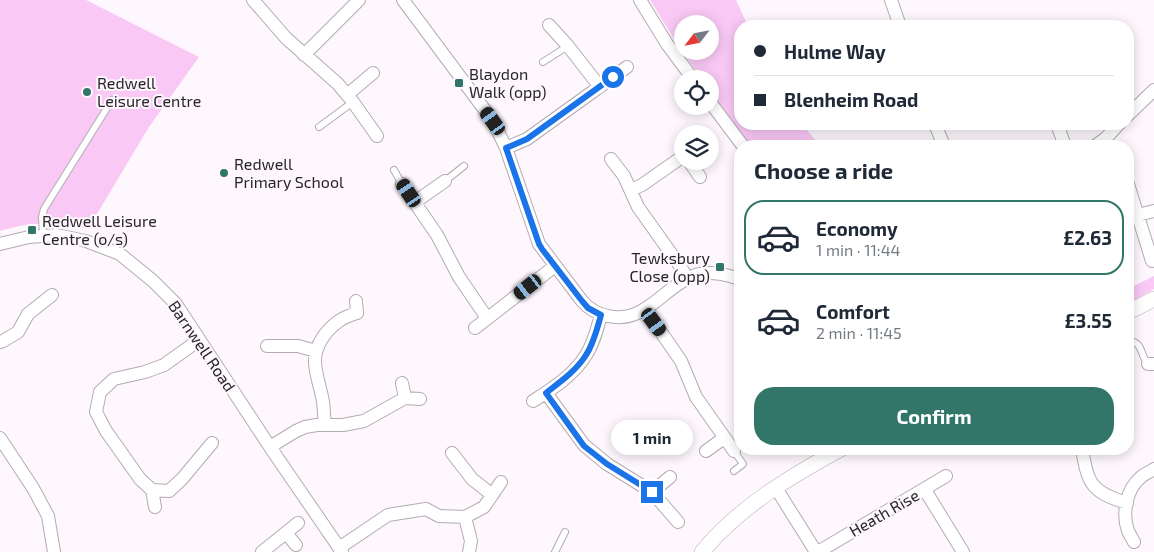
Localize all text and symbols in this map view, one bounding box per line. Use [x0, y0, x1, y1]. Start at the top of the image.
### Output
north arrow [674, 15, 719, 60]
map controls [674, 15, 719, 170]
text: Hulme Way [784, 40, 886, 63]
place label: Blaydon Walk (opp) [469, 64, 546, 101]
route start [602, 66, 624, 88]
button: locate [674, 70, 719, 115]
place label: Redwell Leisure Centre [97, 73, 201, 110]
marker: Blaydon Walk (opp) [453, 77, 465, 89]
marker: Redwell Leisure Centre [81, 86, 93, 98]
text: Blenheim Road [784, 88, 918, 111]
car [478, 104, 507, 138]
button: layers [674, 125, 719, 170]
place label: Redwell Primary School [234, 154, 344, 191]
text: Choose a ride [754, 157, 893, 183]
marker: Redwell Primary School [218, 167, 230, 179]
car [394, 176, 423, 210]
place label: Redwell Leisure Centre (o/s) [42, 211, 157, 248]
icon: car [756, 215, 801, 260]
text: Economy [816, 217, 898, 240]
marker: Redwell Leisure Centre (o/s) [26, 224, 38, 236]
text: £2.63 [1063, 226, 1112, 249]
text: 1 min · 11:44 [816, 240, 900, 259]
place label: Tewksbury Close (opp) [629, 248, 711, 285]
marker: Tewksbury Close (opp) [714, 261, 726, 273]
car [511, 272, 544, 302]
street label: Barnwell Road [165, 297, 240, 395]
icon: car [756, 298, 801, 343]
text: Comfort [816, 300, 890, 323]
car [639, 305, 668, 339]
text: £3.55 [1064, 309, 1112, 332]
text: 2 min · 11:45 [816, 323, 902, 342]
button: Confirm [754, 387, 1114, 445]
callout: 1 min [611, 420, 693, 454]
text: 1 min [633, 428, 671, 447]
route end [641, 481, 663, 503]
street label: Heath Rise [845, 485, 922, 540]

